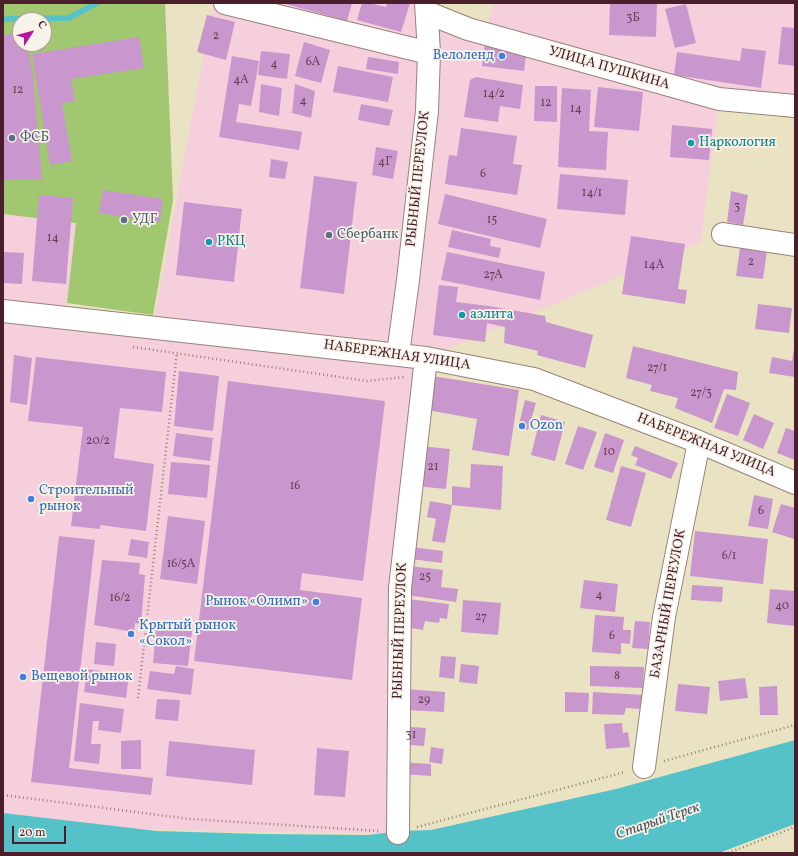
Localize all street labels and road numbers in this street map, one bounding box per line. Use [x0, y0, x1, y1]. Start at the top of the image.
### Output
street label: УЛИЦА ПУШКИНА [546, 44, 672, 94]
street label: РЫБНЫЙ ПЕРЕУЛОК [404, 110, 434, 248]
street label: НАБЕРЕЖНАЯ УЛИЦА [322, 337, 472, 375]
street label: НАБЕРЕЖНАЯ УЛИЦА [634, 410, 778, 482]
street label: БАЗАРНЫЙ ПЕРЕУЛОК [648, 528, 690, 680]
street label: РЫБНЫЙ ПЕРЕУЛОК [390, 562, 412, 700]

